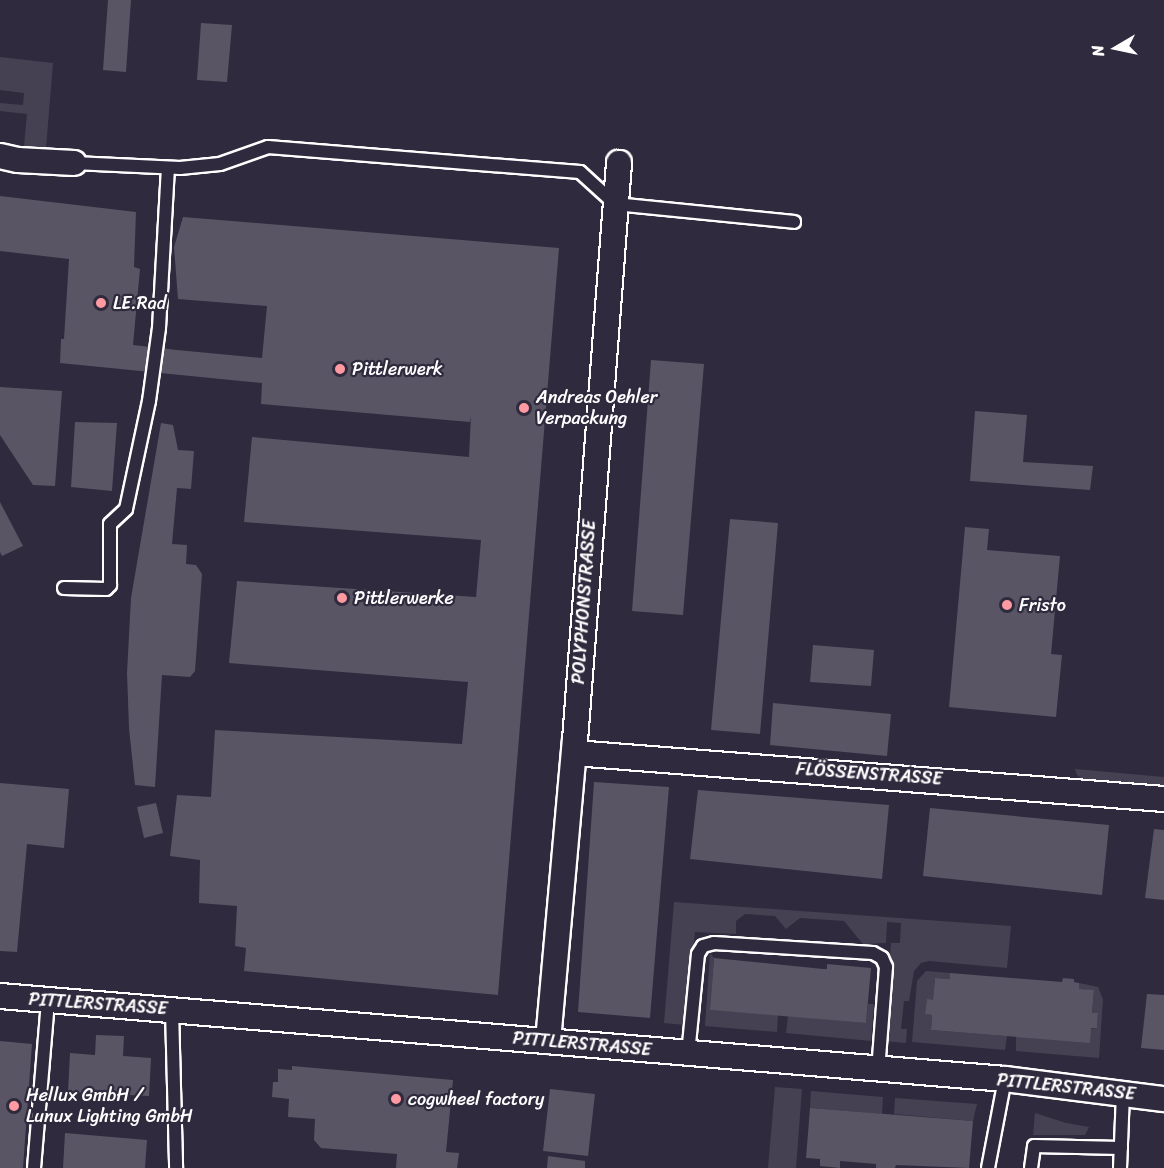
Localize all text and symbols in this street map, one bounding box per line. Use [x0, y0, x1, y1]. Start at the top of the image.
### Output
north arrow [1086, 18, 1146, 78]
text: N [1083, 43, 1113, 59]
place label: LE.Rad [113, 292, 166, 314]
marker: LE.Rad [94, 296, 108, 310]
place label: Pittlerwerk [352, 358, 443, 380]
marker: Pittlerwerk [333, 362, 347, 376]
place label: Andreas Oehler Verpackung [536, 387, 658, 430]
marker: Andreas Oehler Verpackung [517, 401, 531, 415]
street label: POLYPHONSTRASSE [567, 519, 601, 685]
place label: Pittlerwerke [354, 587, 454, 609]
marker: Pittlerwerke [335, 591, 349, 605]
place label: Fristo [1019, 594, 1066, 616]
marker: Fristo [1000, 598, 1014, 612]
street label: FLÖSSENSTRASSE [795, 758, 943, 790]
street label: PITTLERSTRASSE [28, 988, 168, 1020]
street label: PITTLERSTRASSE [512, 1027, 652, 1061]
street label: PITTLERSTRASSE [996, 1069, 1136, 1105]
place label: Hellux GmbH / Lunux Lighting GmbH [26, 1085, 192, 1128]
place label: cogwheel factory [408, 1088, 544, 1110]
marker: cogwheel factory [389, 1092, 403, 1106]
marker: Hellux GmbH / Lunux Lighting GmbH [7, 1099, 21, 1113]

